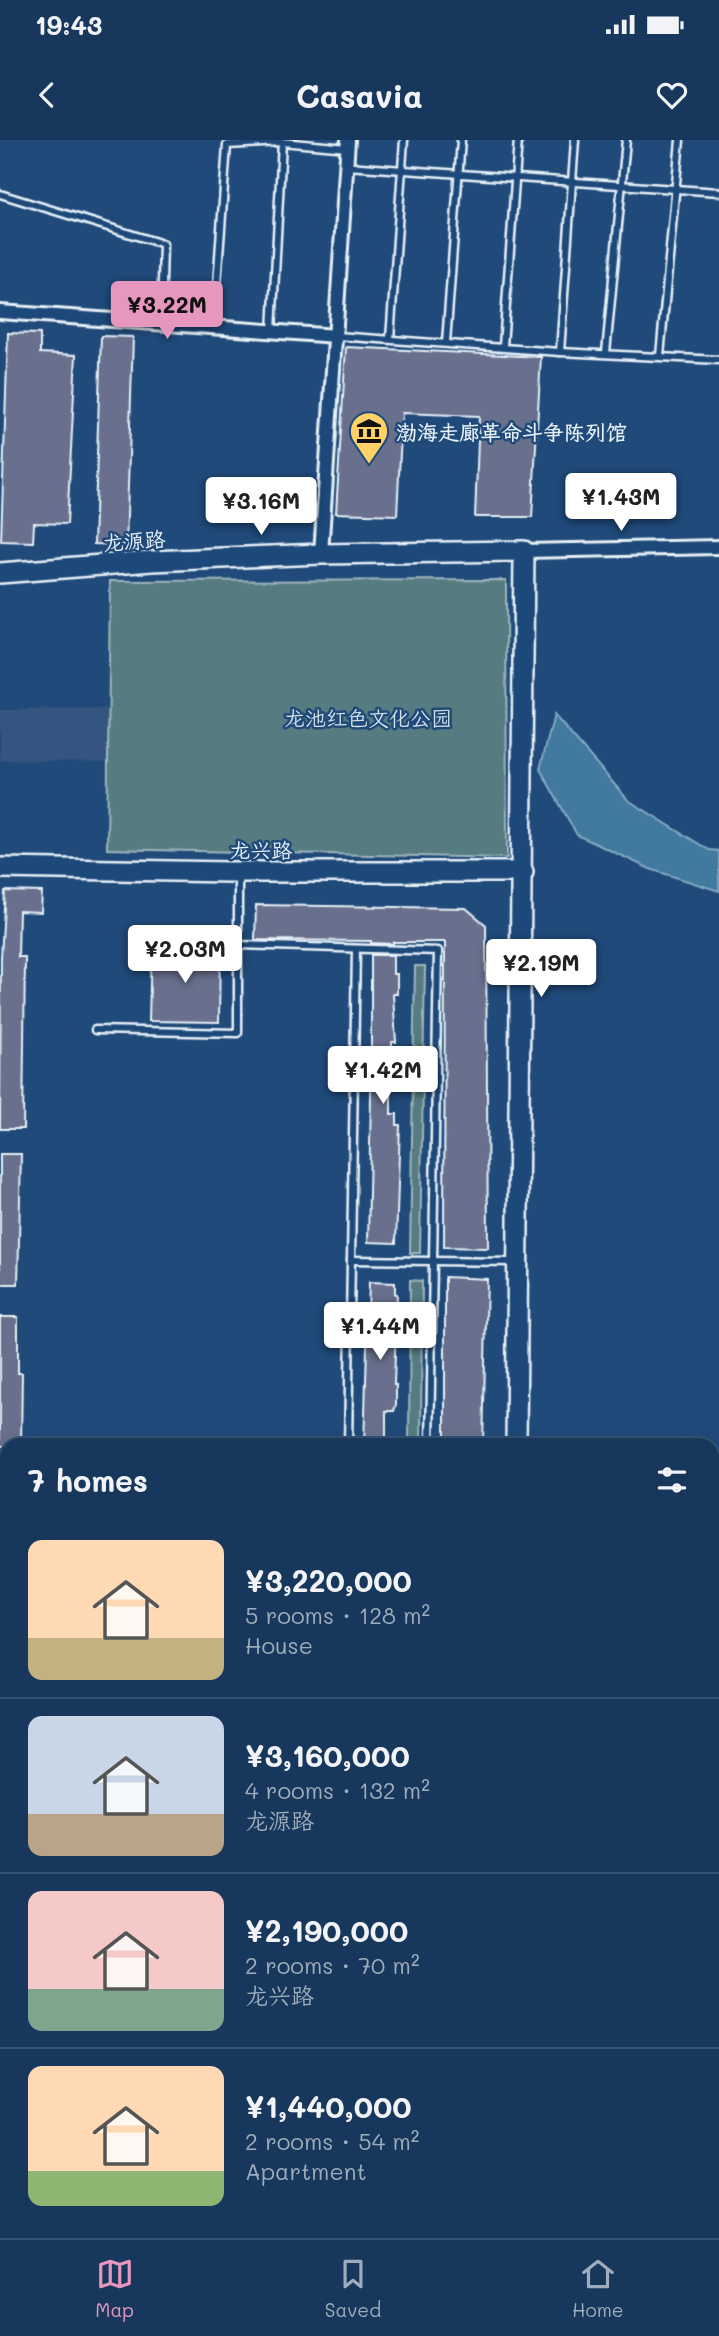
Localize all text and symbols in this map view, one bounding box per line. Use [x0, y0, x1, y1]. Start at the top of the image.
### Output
text: 19:43 [35, 8, 102, 42]
text: Casavia [296, 74, 423, 116]
icon: back [28, 76, 66, 114]
icon: heart [653, 76, 691, 114]
pin: ¥3.22M [110, 282, 224, 341]
text: ¥3.22M [127, 289, 207, 319]
museum icon: 渤海走廊革命斗争陈列馆 [348, 410, 390, 465]
place label: 渤海走廊革命斗争陈列馆 [396, 418, 627, 445]
pin: ¥1.43M [564, 474, 678, 533]
pin: ¥3.16M [204, 478, 318, 537]
text: ¥1.43M [581, 481, 661, 511]
text: ¥3.16M [222, 485, 300, 515]
street label: 龙源路 [102, 524, 166, 556]
park label: 龙池红色文化公园 [284, 704, 452, 731]
street label: 龙兴路 [230, 836, 293, 863]
pin: ¥2.03M [128, 926, 242, 985]
text: ¥2.03M [144, 933, 226, 963]
pin: ¥2.19M [484, 940, 598, 999]
text: ¥2.19M [502, 947, 580, 977]
pin: ¥1.42M [326, 1046, 440, 1106]
text: ¥1.42M [344, 1054, 422, 1084]
pin: ¥1.44M [323, 1302, 437, 1362]
text: ¥1.44M [340, 1310, 420, 1340]
text: 7 homes [28, 1460, 148, 1500]
icon: filters [653, 1461, 691, 1499]
text: ¥3,220,000 [245, 1560, 412, 1600]
icon: home [84, 1568, 168, 1652]
text: 5 rooms · 128 m² [245, 1600, 430, 1630]
text: House [245, 1630, 313, 1660]
text: ¥3,160,000 [245, 1735, 410, 1775]
icon: home [84, 1744, 168, 1828]
text: 4 rooms · 132 m² [245, 1775, 430, 1805]
text: 龙源路 [245, 1805, 314, 1835]
text: ¥2,190,000 [245, 1910, 408, 1950]
icon: home [84, 1919, 168, 2003]
text: 2 rooms · 70 m² [245, 1950, 420, 1980]
text: 龙兴路 [245, 1980, 314, 2010]
text: ¥1,440,000 [245, 2086, 412, 2126]
icon: home [84, 2094, 168, 2178]
text: 2 rooms · 54 m² [245, 2126, 420, 2156]
text: Apartment [245, 2156, 367, 2186]
tab: Map [95, 2255, 134, 2322]
tab: Saved [325, 2255, 381, 2322]
tab: Home [572, 2255, 624, 2322]

